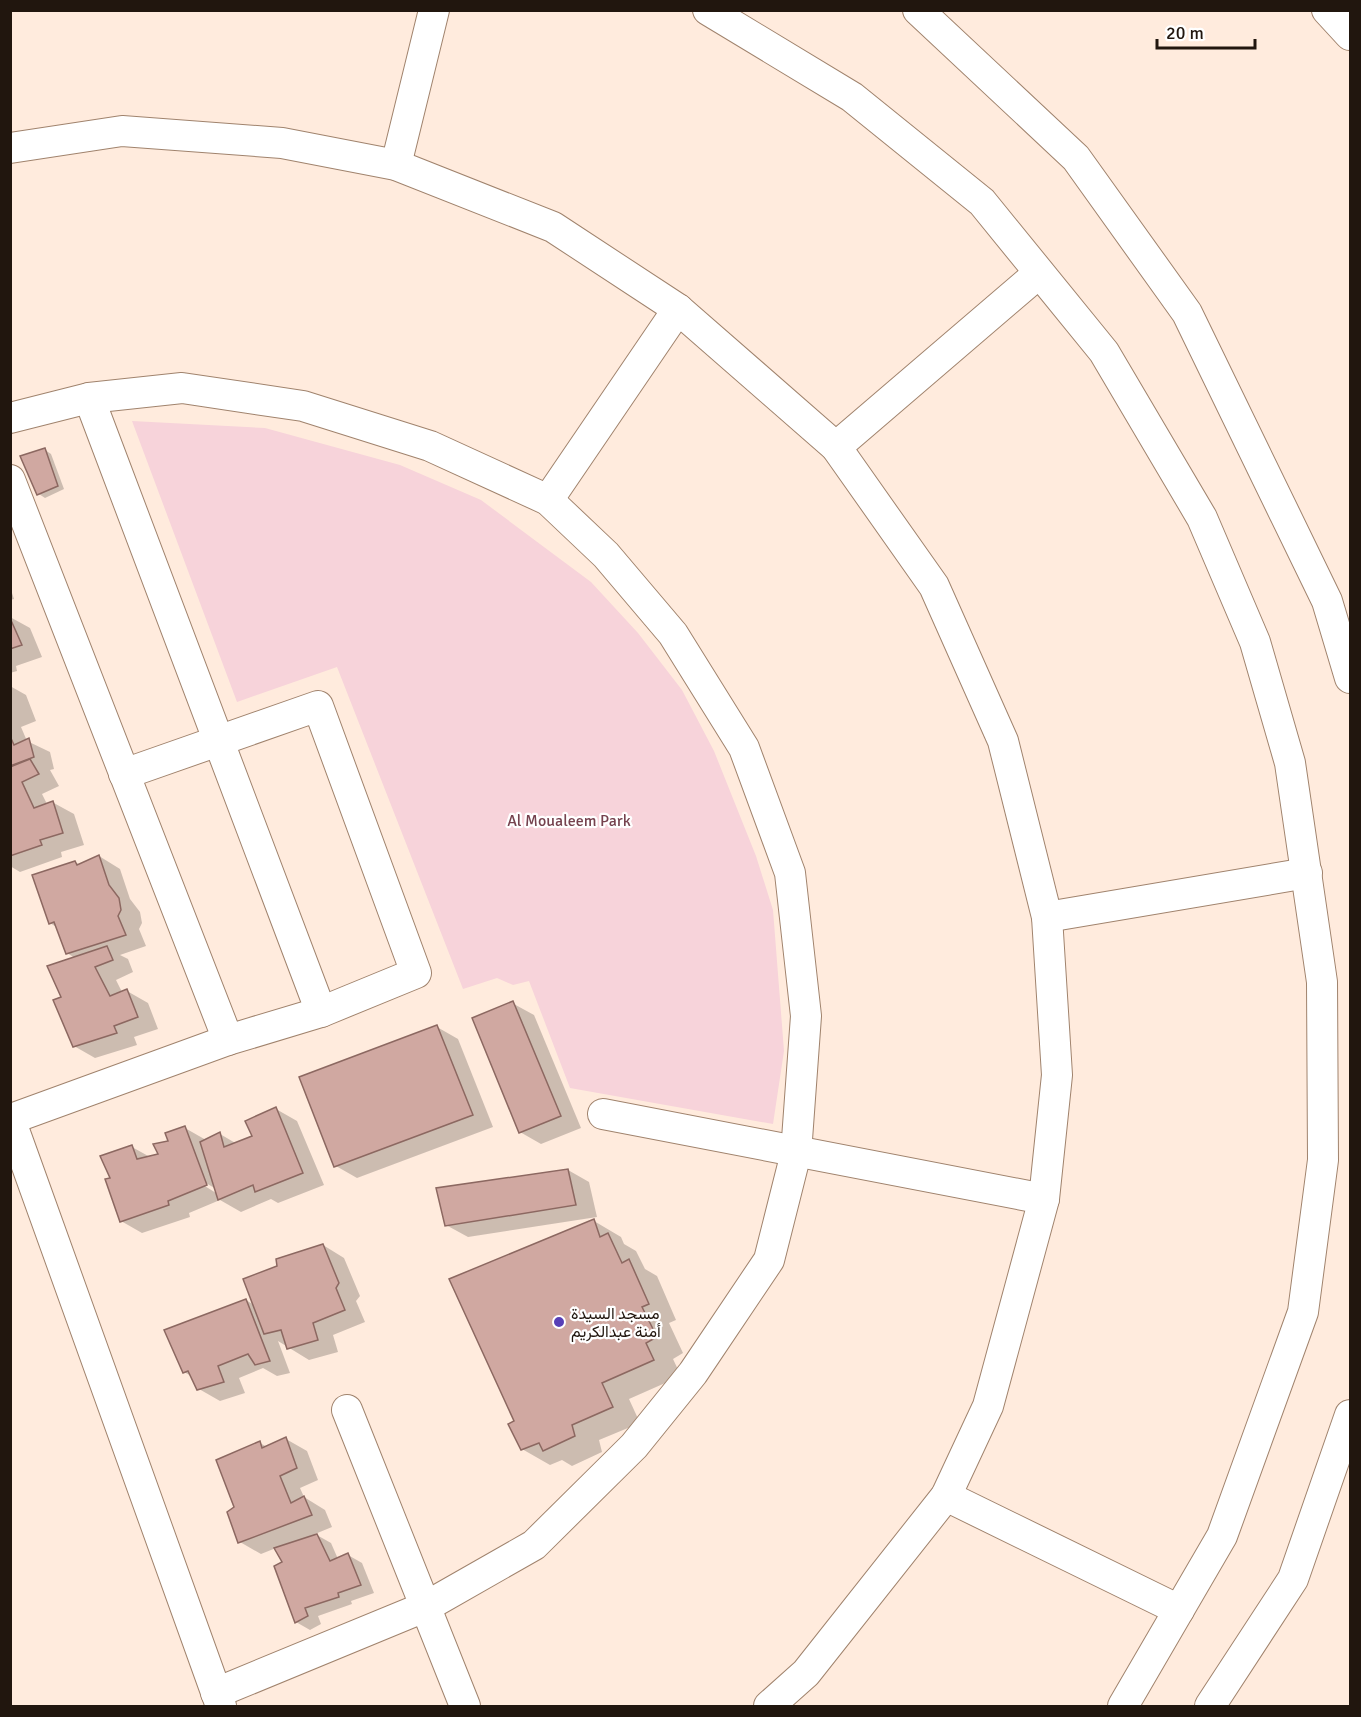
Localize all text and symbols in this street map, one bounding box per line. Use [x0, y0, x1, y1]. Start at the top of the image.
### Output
scale bar [1157, 12, 1254, 50]
text: 20 m [1166, 22, 1204, 44]
park label: Al Moualeem Park [507, 811, 631, 831]
place label: مسجد السيدة أمنة عبدالكريم [571, 1304, 661, 1342]
marker: مسجد السيدة أمنة عبدالكريم [552, 1315, 566, 1329]

